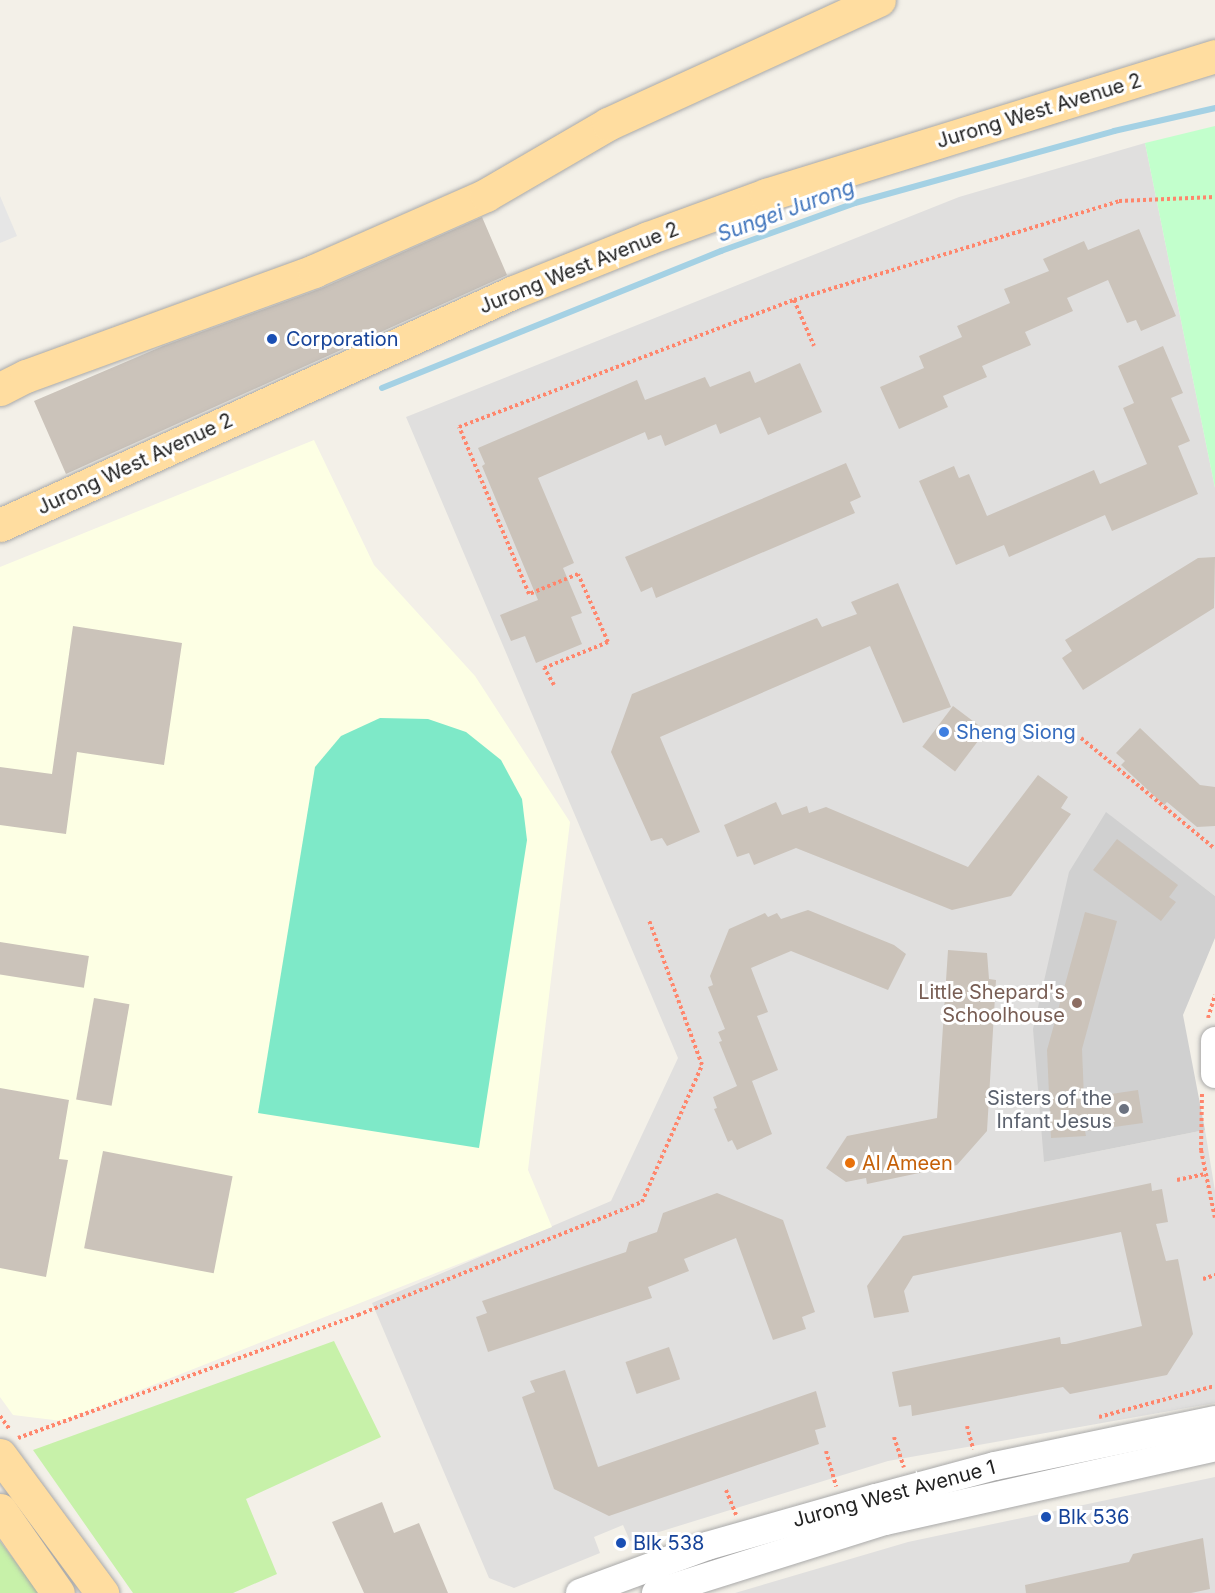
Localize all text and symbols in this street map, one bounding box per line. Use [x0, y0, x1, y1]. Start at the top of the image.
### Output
street label: Jurong West Avenue 2 [934, 68, 1144, 154]
water label: Sungei Jurong [714, 175, 858, 247]
street label: Jurong West Avenue 2 [476, 217, 682, 319]
place label: Corporation [286, 327, 399, 351]
marker: Corporation [263, 330, 281, 348]
street label: Jurong West Avenue 2 [33, 408, 237, 520]
place label: Sheng Siong [956, 720, 1076, 744]
marker: Sheng Siong [937, 725, 951, 739]
place label: Little Shepard's Schoolhouse [918, 980, 1065, 1027]
marker: Little Shepard's Schoolhouse [1070, 996, 1084, 1010]
place label: Sisters of the Infant Jesus [987, 1086, 1112, 1133]
marker: Sisters of the Infant Jesus [1117, 1102, 1131, 1116]
place label: Al Ameen [862, 1151, 953, 1175]
marker: Al Ameen [843, 1156, 857, 1170]
street label: Jurong West Avenue 1 [790, 1455, 998, 1533]
place label: Blk 536 [1058, 1505, 1129, 1529]
marker: Blk 536 [1039, 1510, 1053, 1524]
place label: Blk 538 [633, 1531, 704, 1555]
marker: Blk 538 [614, 1536, 628, 1550]

